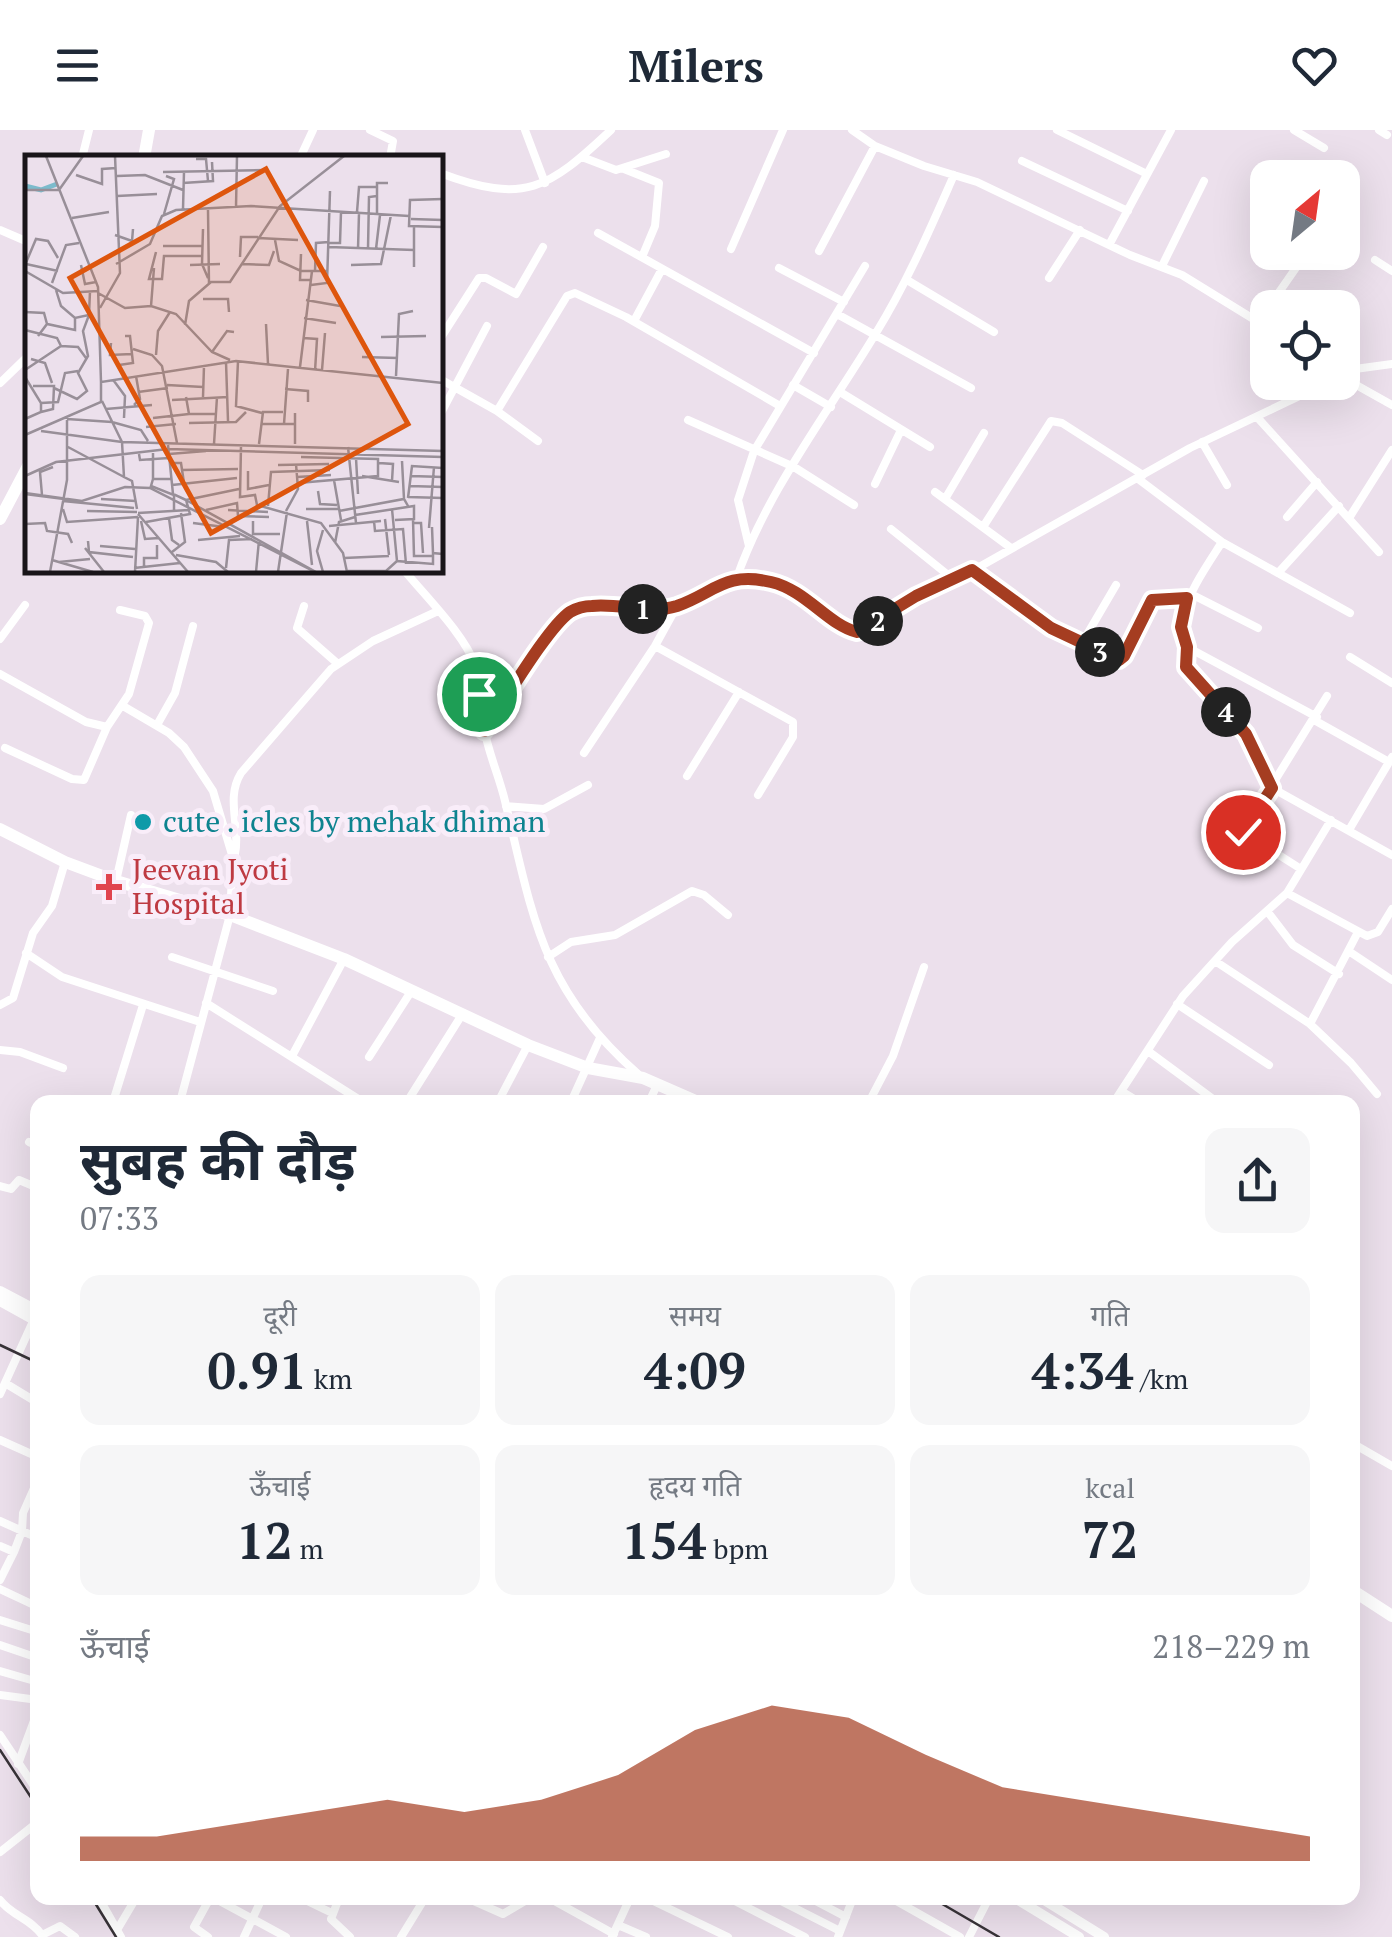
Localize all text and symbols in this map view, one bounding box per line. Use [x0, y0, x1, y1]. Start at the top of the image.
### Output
text: Milers [628, 35, 764, 95]
icon: menu [50, 38, 105, 93]
icon: heart [1287, 38, 1342, 93]
inset map [25, 155, 442, 572]
north arrow [1250, 160, 1360, 270]
map controls [1250, 160, 1360, 400]
button: locate [1250, 290, 1360, 400]
pin: 1 [618, 584, 668, 634]
text: 1 [635, 590, 651, 627]
pin: 2 [853, 596, 903, 646]
text: 2 [870, 602, 886, 639]
pin: 3 [1075, 627, 1125, 677]
text: 3 [1092, 633, 1108, 670]
pin [437, 652, 522, 737]
icon: arrive [452, 667, 507, 722]
pin: 4 [1201, 687, 1251, 737]
text: 4 [1218, 693, 1234, 730]
pin [1201, 790, 1286, 875]
place label: cute . icles by mehak dhiman [163, 801, 545, 841]
icon: check [1216, 805, 1271, 860]
marker: cute . icles by mehak dhiman [132, 811, 154, 833]
place label: Jeevan Jyoti Hospital [132, 849, 289, 923]
marker: Jeevan Jyoti Hospital [96, 874, 122, 900]
text: सुबह की दौड़ [80, 1123, 356, 1196]
button: share [1205, 1128, 1310, 1233]
text: 07:33 [80, 1197, 159, 1239]
text: दूरी [263, 1297, 297, 1334]
text: समय [669, 1297, 721, 1334]
text: गति [1091, 1297, 1129, 1334]
text: 0.91 [208, 1337, 307, 1403]
text: 4:09 [644, 1337, 746, 1403]
text: 4:34 [1032, 1337, 1133, 1403]
text: km [307, 1360, 352, 1397]
text: /km [1133, 1360, 1188, 1397]
text: ऊँचाई [250, 1467, 310, 1504]
text: हृदय गति [649, 1467, 741, 1504]
text: kcal [1085, 1469, 1135, 1506]
text: 72 [1082, 1506, 1138, 1572]
text: 12 [236, 1507, 293, 1573]
text: 154 [622, 1507, 706, 1573]
text: m [293, 1530, 324, 1567]
text: bpm [706, 1530, 768, 1567]
text: ऊँचाई [80, 1625, 149, 1667]
text: 218–229 m [1152, 1625, 1310, 1667]

